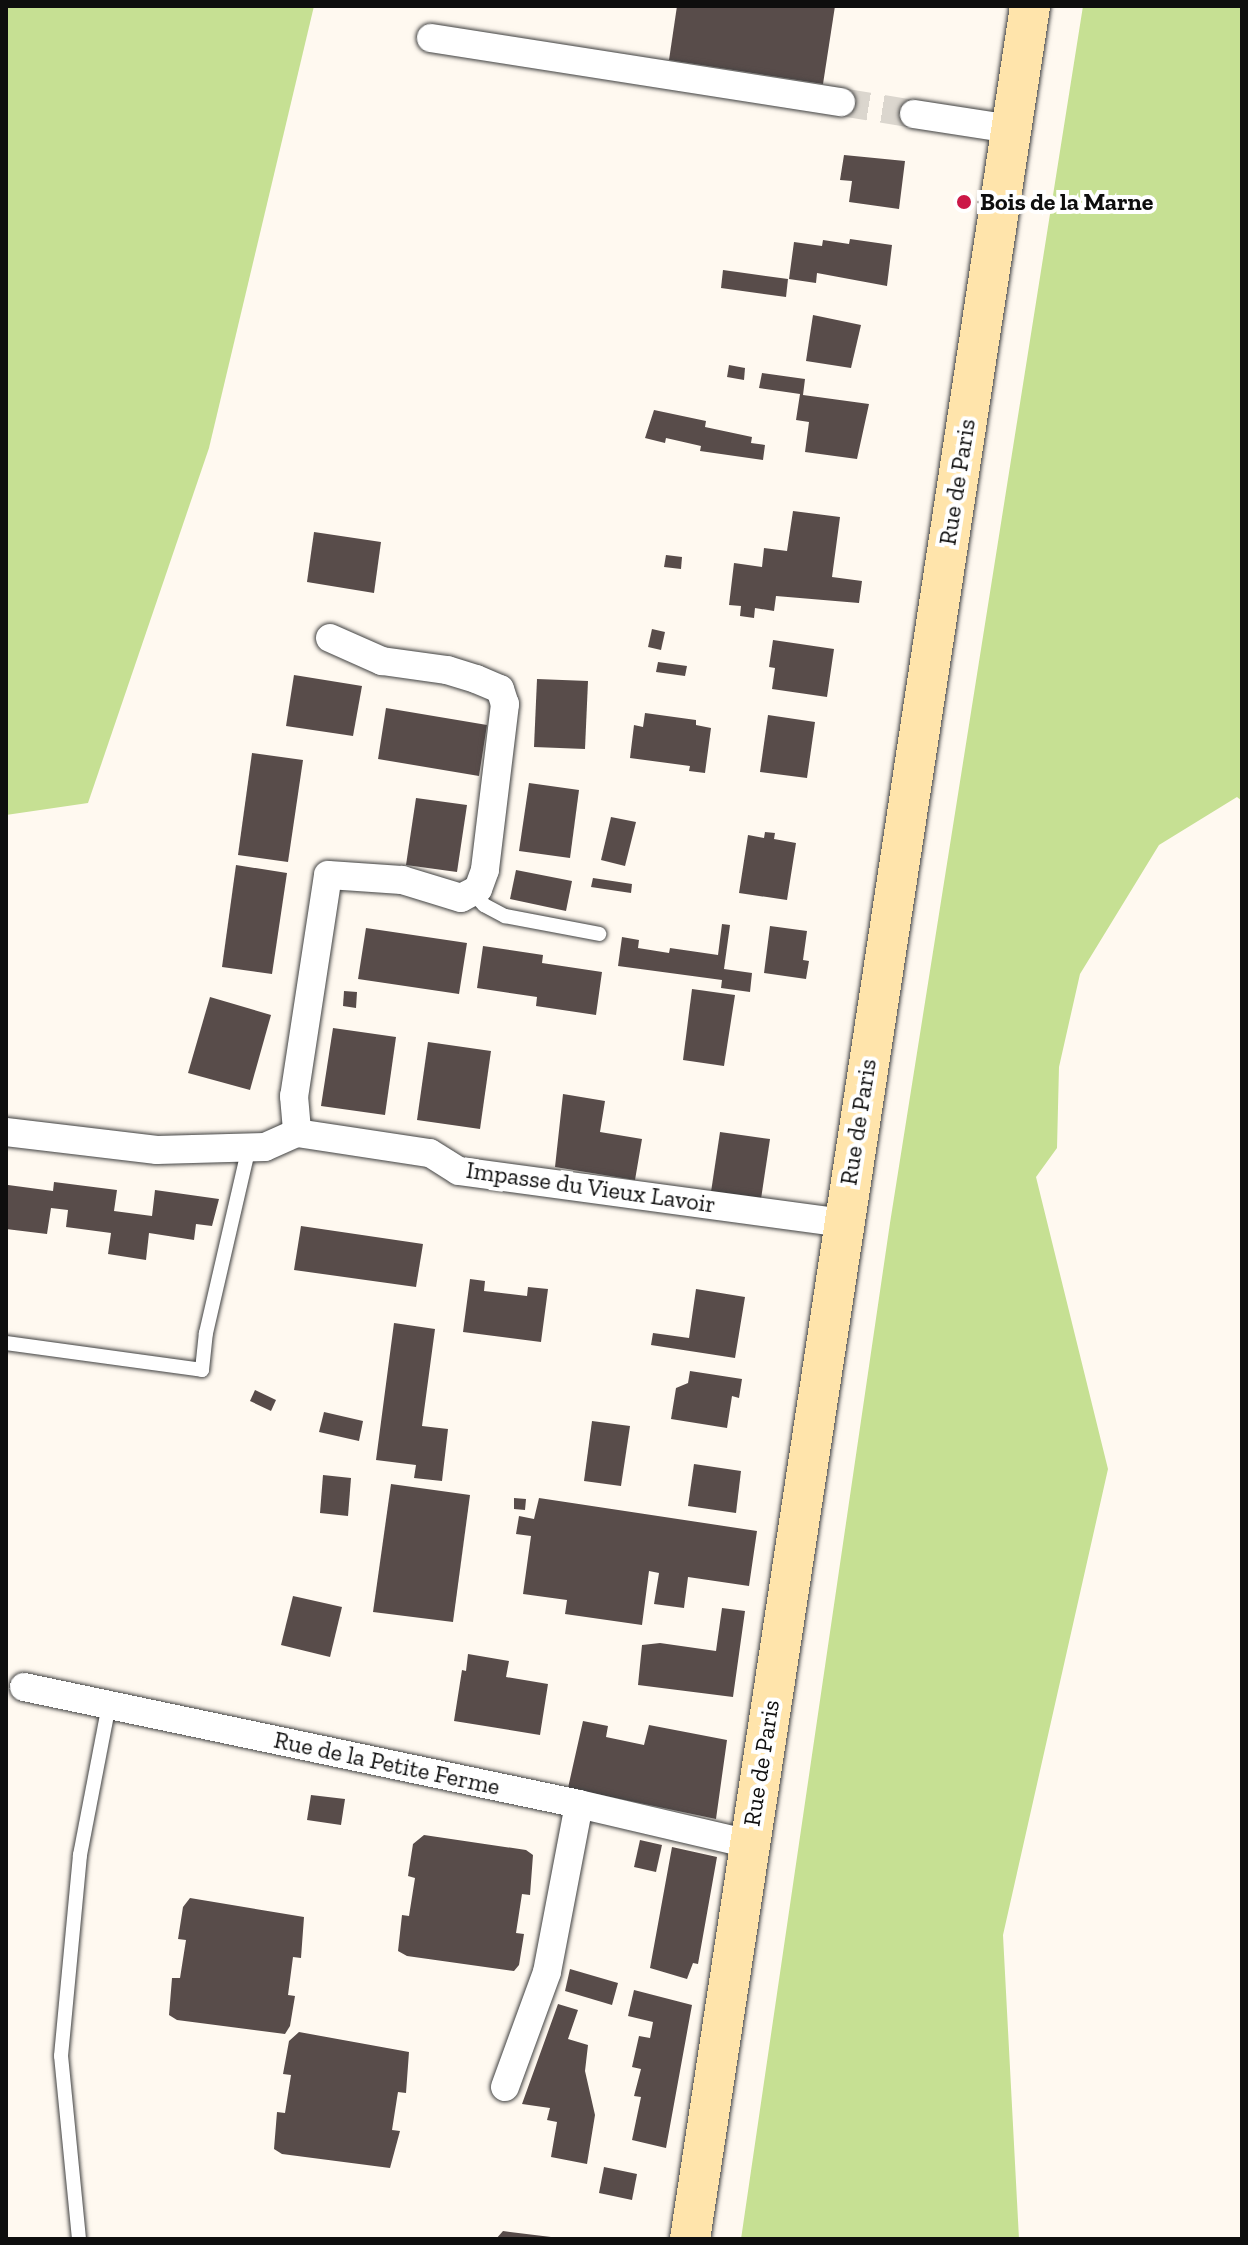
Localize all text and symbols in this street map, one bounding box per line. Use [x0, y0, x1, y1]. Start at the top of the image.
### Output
place label: Bois de la Marne [980, 188, 1153, 216]
marker: Bois de la Marne [955, 193, 973, 211]
street label: Rue de Paris [933, 417, 981, 547]
street label: Rue de Paris [834, 1057, 882, 1187]
street label: Impasse du Vieux Lavoir [464, 1155, 718, 1219]
street label: Rue de Paris [737, 1698, 785, 1828]
street label: Rue de la Petite Ferme [271, 1725, 503, 1801]

